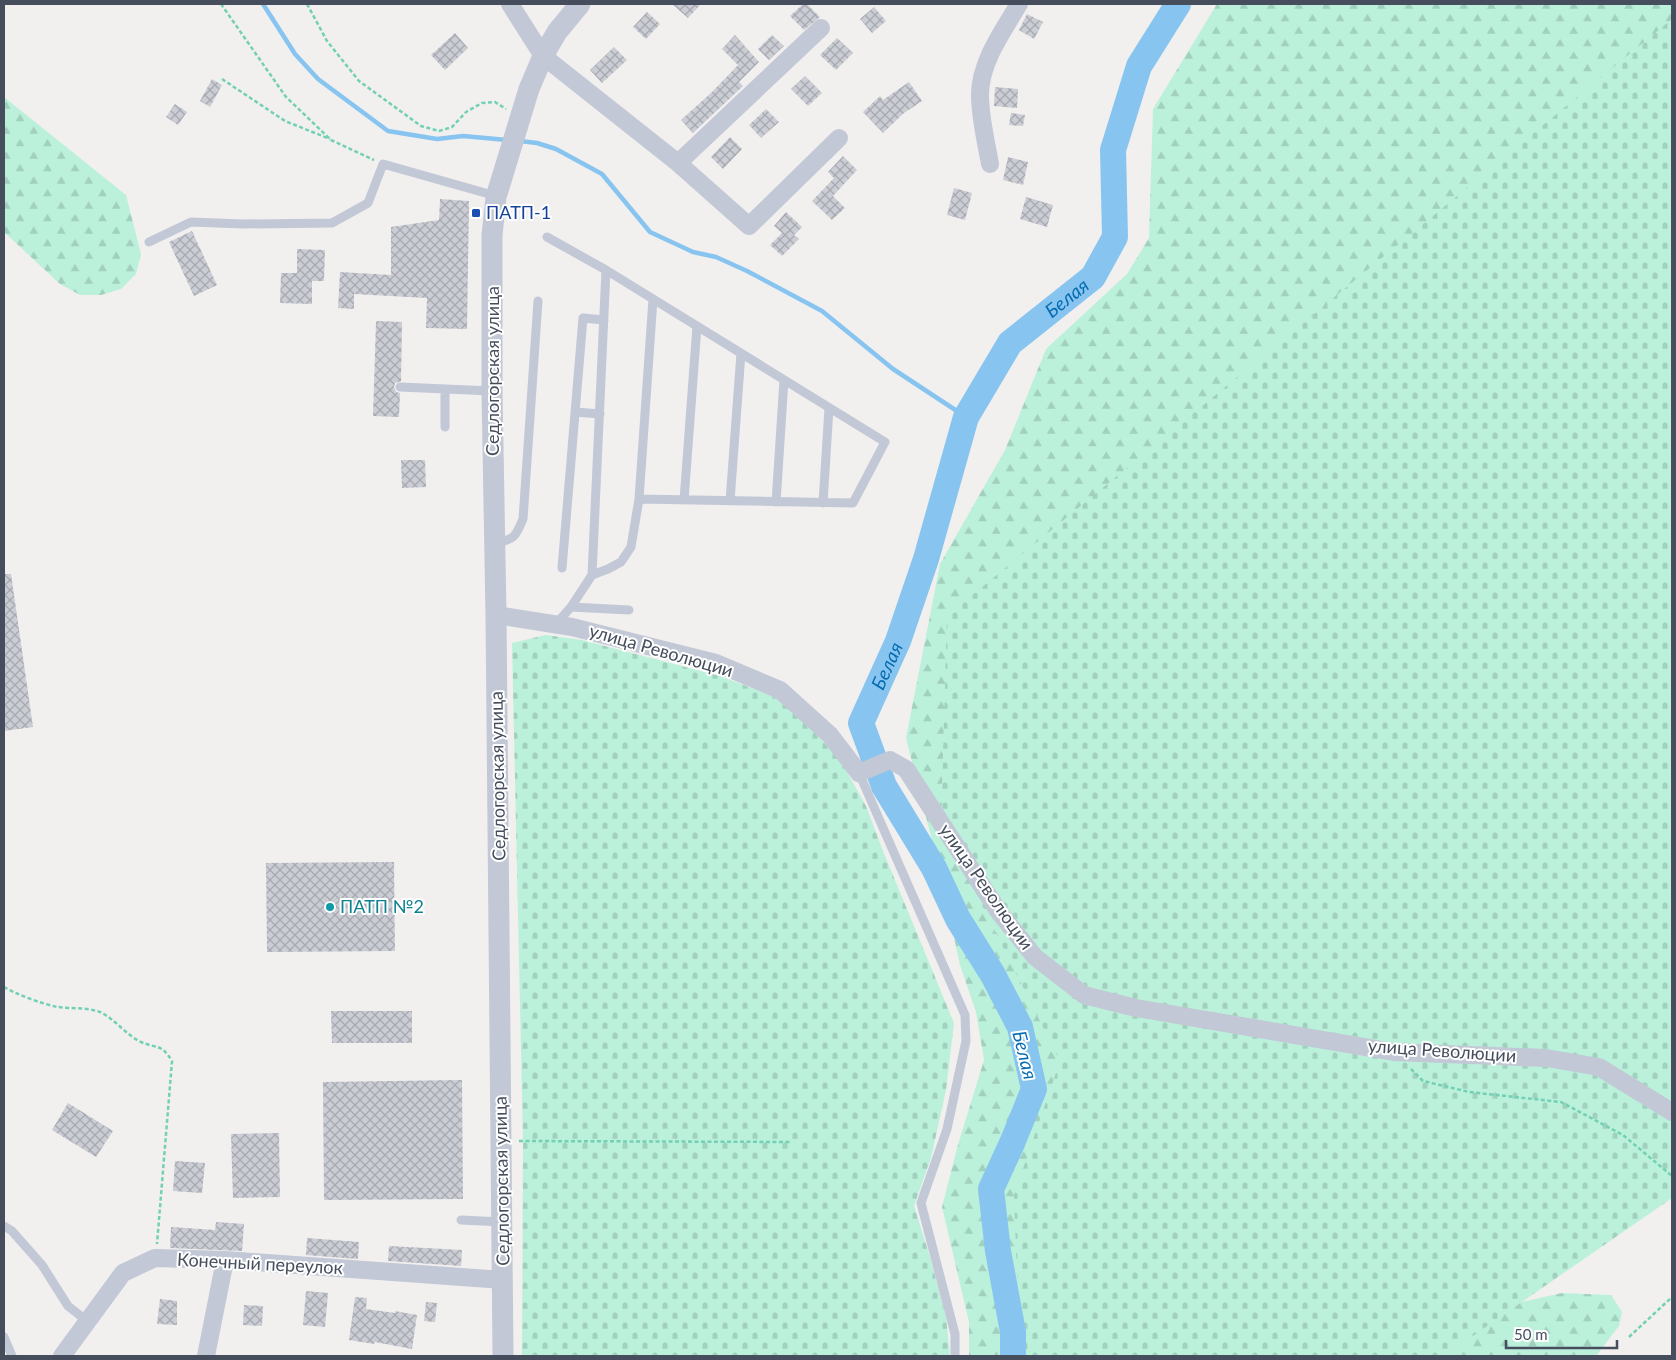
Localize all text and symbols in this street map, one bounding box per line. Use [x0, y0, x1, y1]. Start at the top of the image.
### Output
place label: ПАТП-1 [486, 201, 551, 223]
marker: ПАТП-1 [470, 207, 482, 219]
water label: Белая [1040, 273, 1093, 322]
street label: Седлогорская улица [481, 286, 503, 456]
street label: улица Революции [587, 619, 736, 681]
water label: Белая [866, 638, 907, 693]
street label: Седлогорская улица [485, 691, 509, 861]
street label: улица Революции [935, 819, 1038, 954]
place label: ПАТП №2 [340, 895, 424, 917]
marker: ПАТП №2 [324, 901, 336, 913]
water label: Белая [1008, 1028, 1043, 1082]
street label: улица Революции [1367, 1034, 1517, 1066]
street label: Седлогорская улица [489, 1096, 513, 1266]
street label: Конечный переулок [177, 1248, 344, 1278]
scale bar [1506, 1318, 1617, 1350]
text: 50 m [1514, 1325, 1548, 1343]

